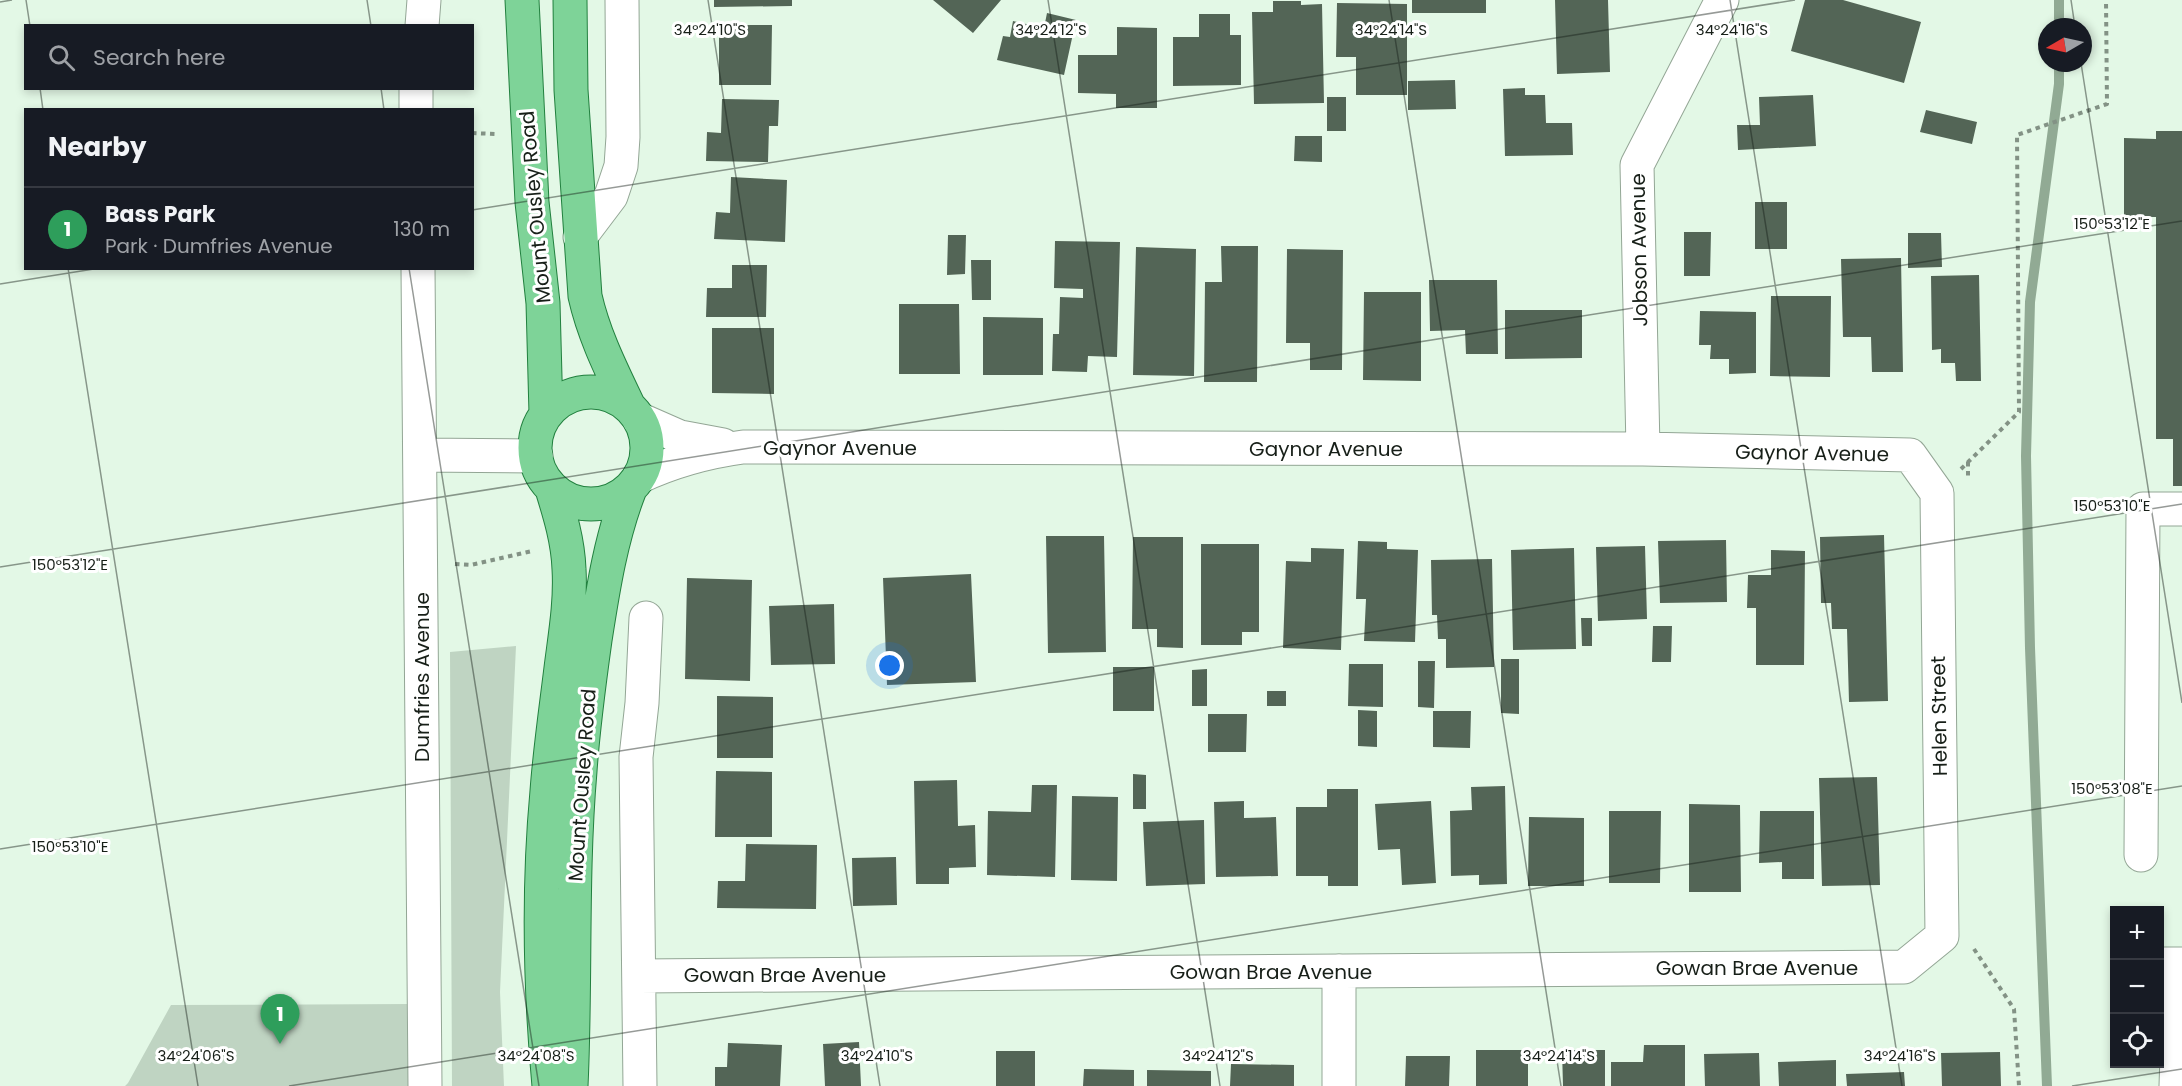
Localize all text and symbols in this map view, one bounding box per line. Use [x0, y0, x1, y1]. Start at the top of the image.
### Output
north arrow [2038, 18, 2092, 72]
text: 34°24'10"S [674, 19, 746, 40]
text: 34°24'12"S [1015, 19, 1087, 40]
text: 34°24'14"S [1355, 19, 1427, 40]
text: 34°24'16"S [1696, 19, 1768, 40]
search box [24, 24, 474, 90]
icon: search [45, 41, 78, 74]
text: Search here [93, 42, 226, 73]
street label: Mount Ousley Road [513, 110, 557, 304]
text: Nearby [48, 129, 146, 165]
street label: Jobson Avenue [1624, 173, 1654, 327]
text: Bass Park [105, 199, 215, 230]
text: 150°53'12"E [2074, 213, 2150, 234]
text: 1 [64, 215, 71, 243]
text: 130 m [393, 215, 450, 243]
text: Park · Dumfries Avenue [105, 232, 333, 260]
street label: Gaynor Avenue [763, 434, 917, 462]
street label: Gaynor Avenue [1249, 435, 1403, 463]
street label: Gaynor Avenue [1735, 438, 1889, 468]
text: 150°53'10"E [2074, 495, 2150, 516]
text: 150°53'12"E [32, 554, 108, 575]
street label: Dumfries Avenue [408, 592, 436, 762]
your location [875, 651, 904, 680]
street label: Helen Street [1924, 656, 1954, 776]
street label: Mount Ousley Road [561, 688, 603, 882]
text: 150°53'08"E [2071, 778, 2153, 799]
text: 150°53'10"E [32, 836, 108, 857]
map controls [2110, 906, 2164, 1068]
button: + [2110, 906, 2164, 960]
street label: Gowan Brae Avenue [1656, 954, 1858, 982]
street label: Gowan Brae Avenue [1170, 958, 1372, 986]
button: − [2110, 960, 2164, 1014]
street label: Gowan Brae Avenue [684, 961, 886, 989]
pin: 1 [260, 994, 300, 1044]
button: locate [2110, 1014, 2164, 1068]
text: 34°24'06"S [158, 1045, 235, 1066]
text: 34°24'08"S [498, 1045, 574, 1066]
text: 34°24'10"S [841, 1045, 913, 1066]
text: 34°24'12"S [1182, 1045, 1254, 1066]
text: 34°24'14"S [1523, 1045, 1595, 1066]
text: 34°24'16"S [1864, 1045, 1936, 1066]

